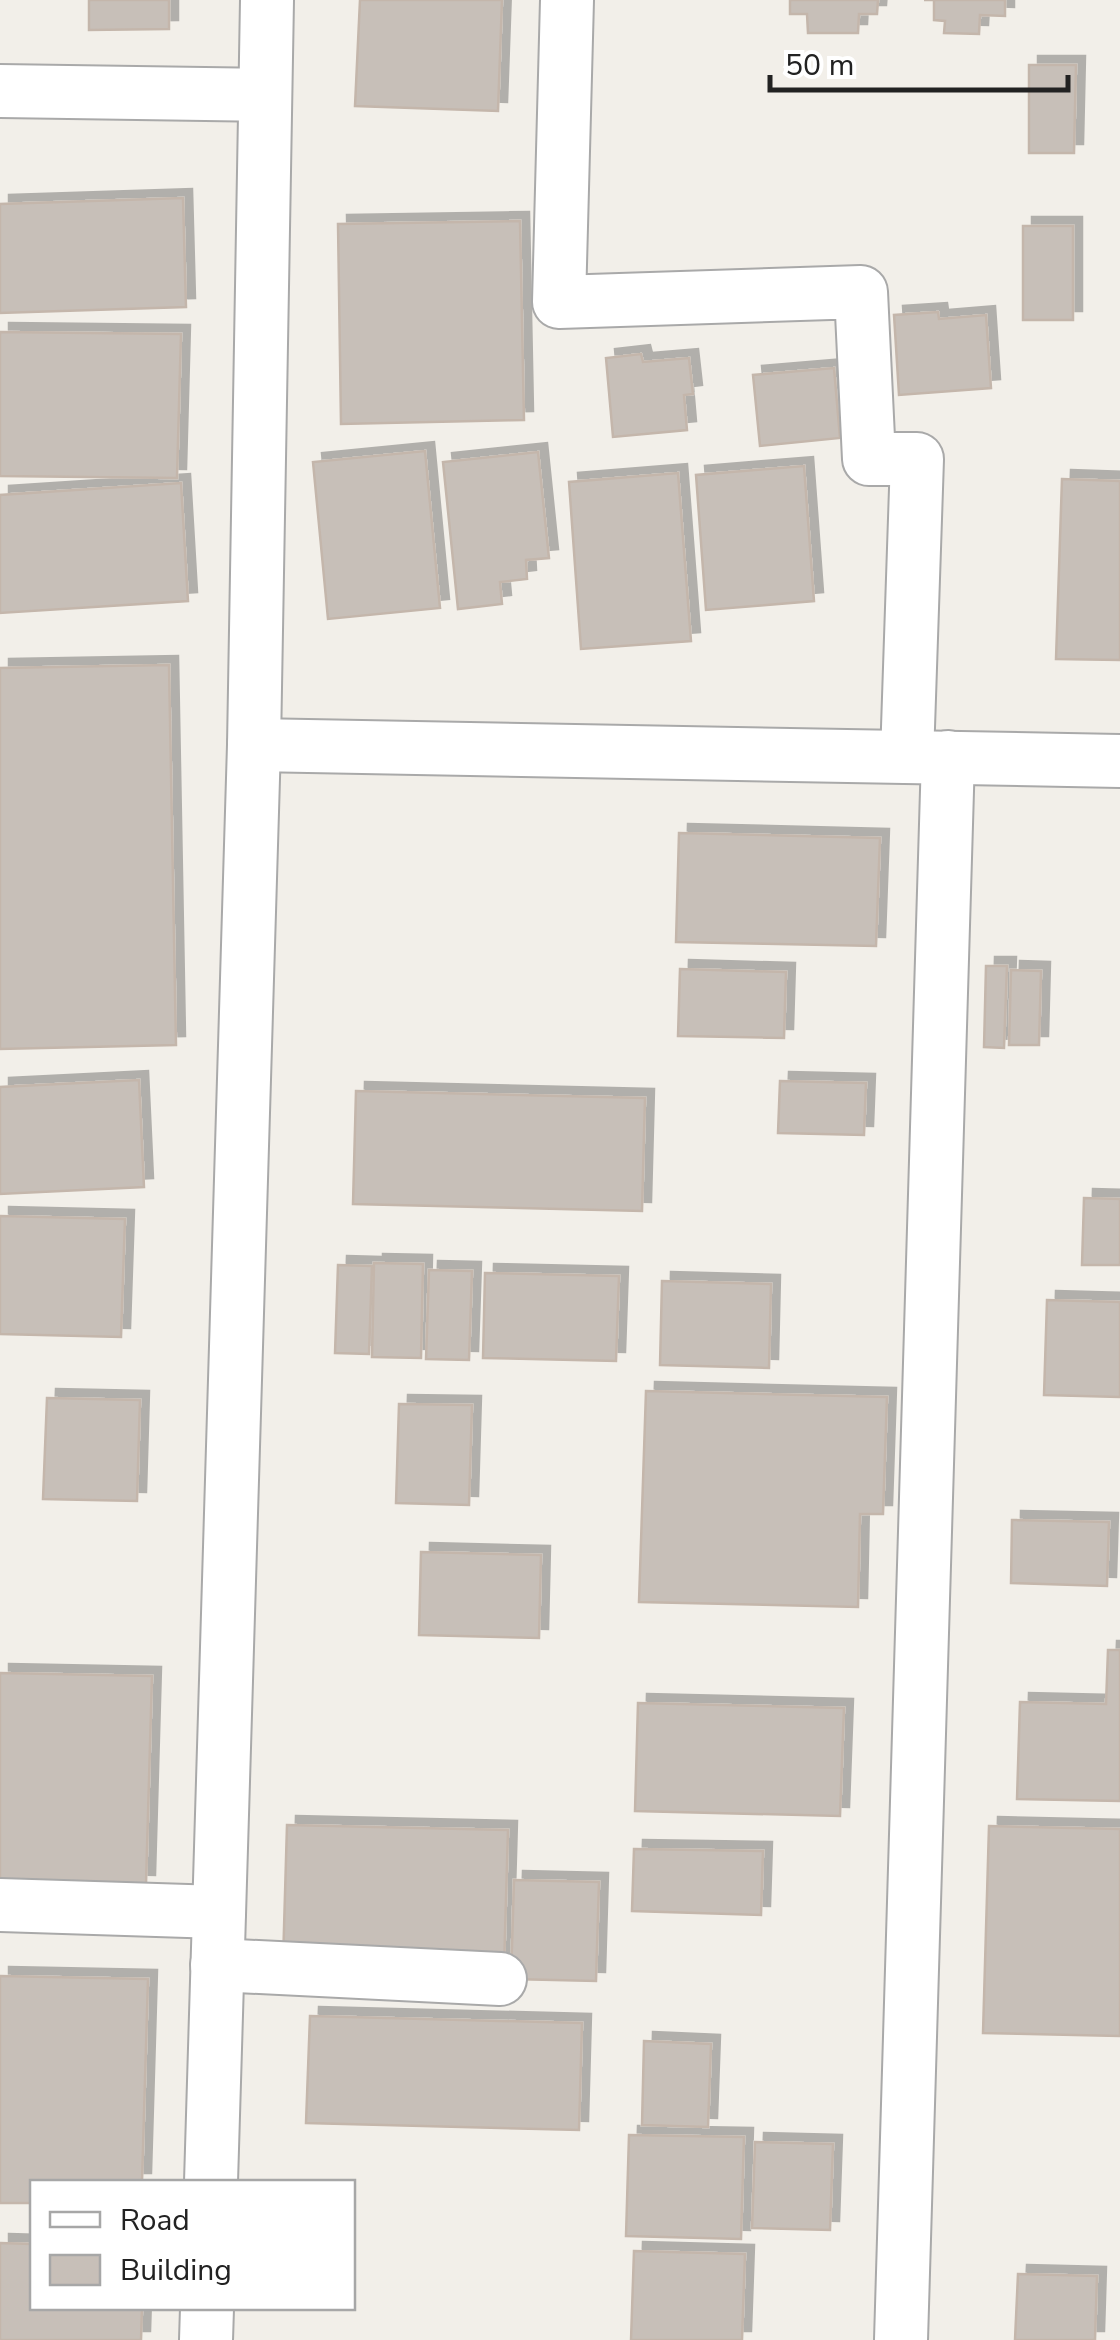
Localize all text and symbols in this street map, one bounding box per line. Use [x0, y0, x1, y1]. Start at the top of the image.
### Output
scale bar [770, 30, 1068, 92]
text: 50 m [785, 45, 854, 86]
legend [30, 2180, 355, 2310]
text: Road [120, 2200, 190, 2241]
text: Building [120, 2250, 232, 2291]

